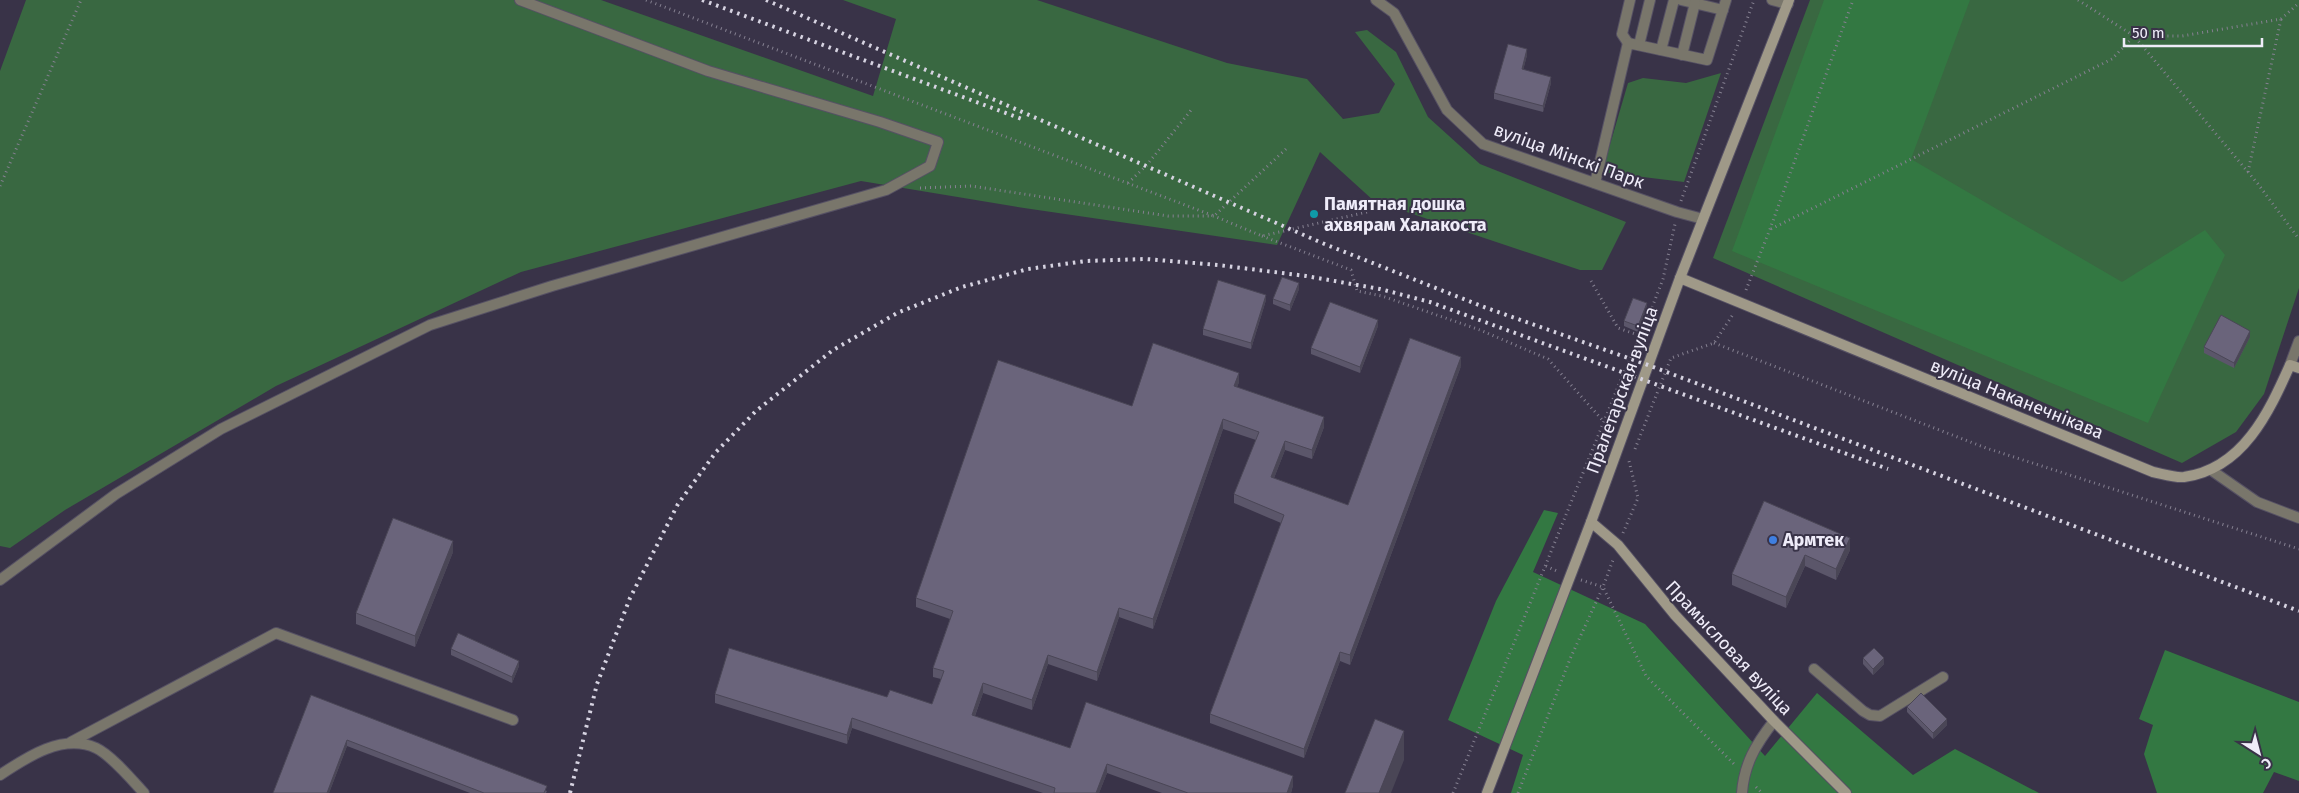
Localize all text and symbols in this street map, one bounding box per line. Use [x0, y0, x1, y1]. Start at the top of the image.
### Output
scale bar [2124, 15, 2262, 47]
text: 50 m [2132, 24, 2165, 42]
street label: вуліца Мінскі Парк [1491, 119, 1648, 194]
place label: Памятная дошка ахвярам Халакоста [1324, 193, 1487, 236]
marker: Памятная дошка ахвярам Халакоста [1308, 208, 1320, 220]
street label: Пралетарская вуліца [1581, 303, 1663, 477]
street label: вуліца Наканечнікава [1927, 354, 2107, 444]
place label: Армтек [1782, 529, 1844, 551]
marker: Армтек [1767, 534, 1779, 546]
street label: Прамысловая вуліца [1661, 576, 1797, 720]
north arrow [2234, 728, 2284, 778]
text: С [2258, 754, 2275, 772]

